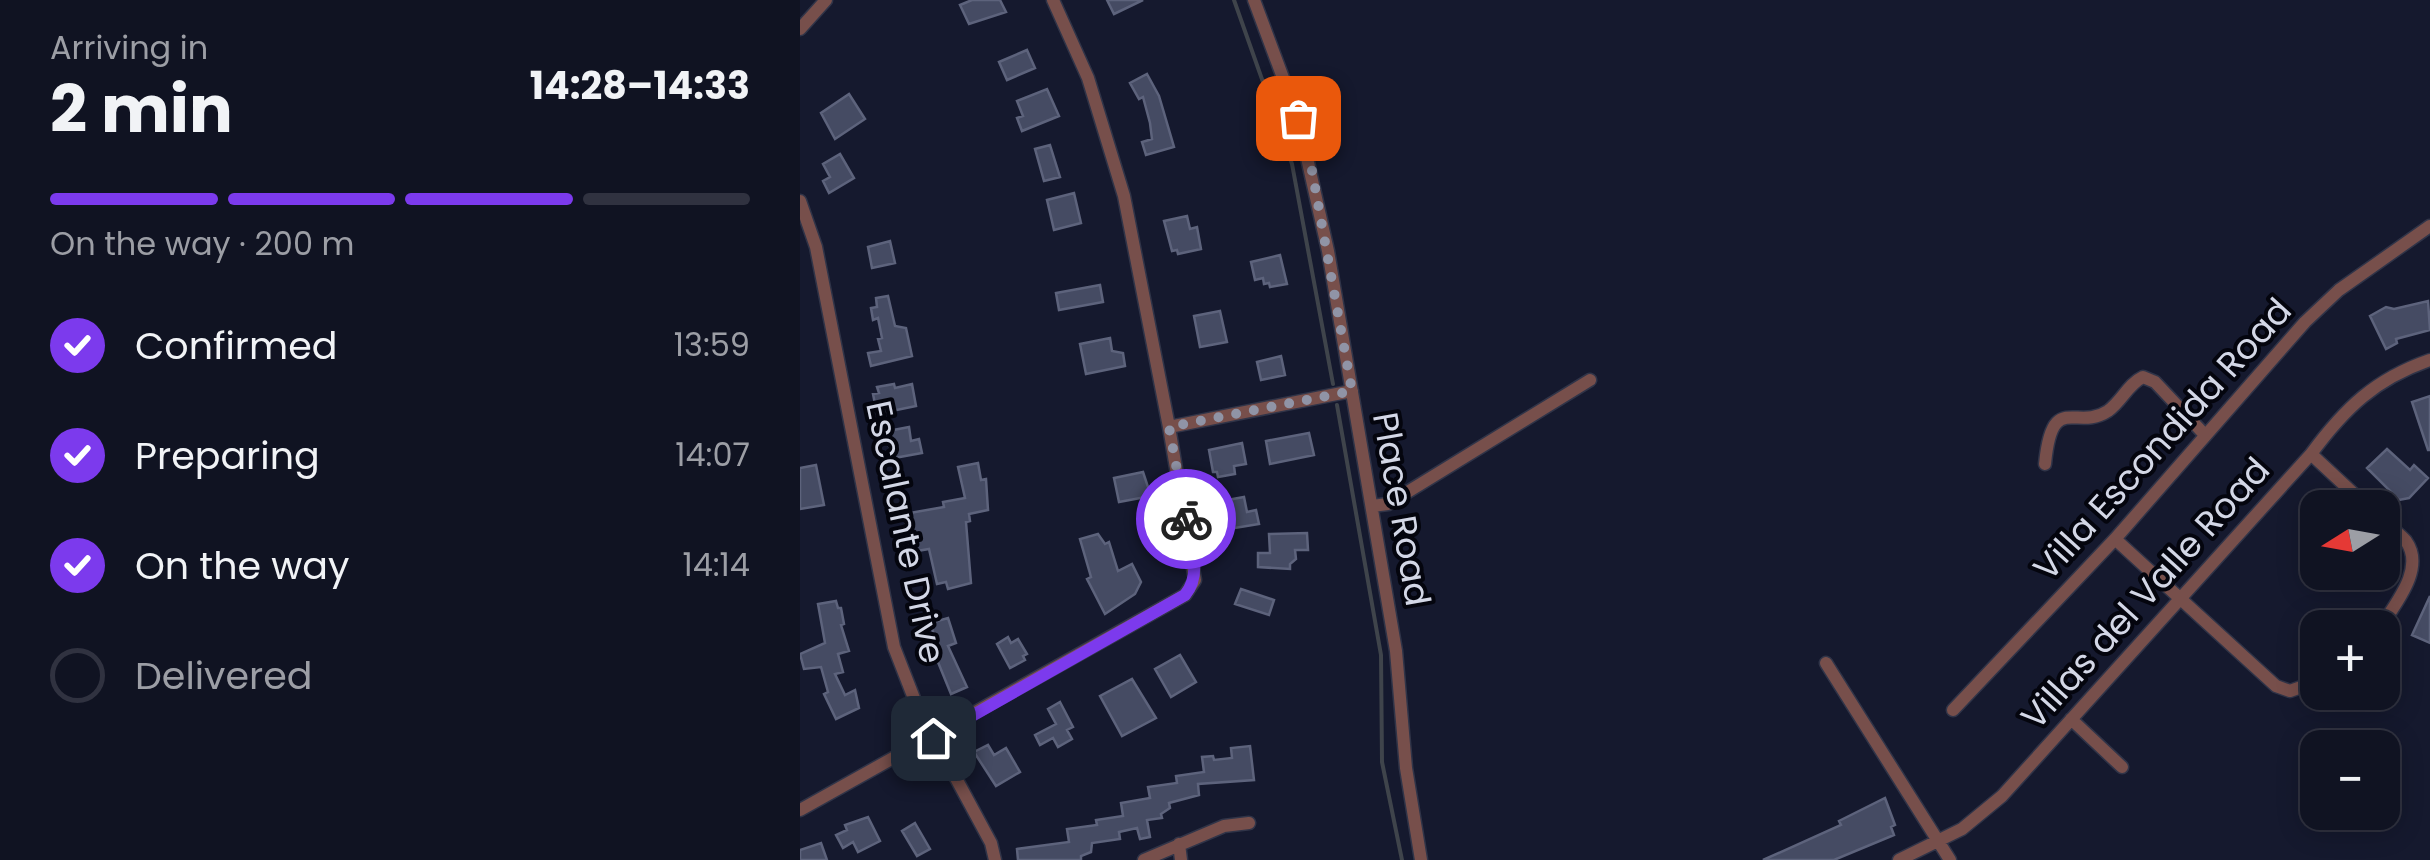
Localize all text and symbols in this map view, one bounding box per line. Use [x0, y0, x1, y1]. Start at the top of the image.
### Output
text: Arriving in [50, 25, 208, 70]
text: 14:28–14:33 [530, 59, 750, 112]
text: 2 min [50, 64, 233, 155]
pin [1256, 76, 1341, 161]
icon: bag [1271, 91, 1326, 146]
text: On the way · 200 m [50, 221, 355, 266]
street label: Villa Escondida Road [2022, 287, 2302, 591]
icon: check [50, 318, 105, 373]
text: Confirmed [135, 319, 337, 372]
text: 13:59 [674, 322, 750, 367]
street label: Escalante Drive [854, 396, 958, 668]
street label: Place Road [1361, 408, 1443, 610]
icon: check [50, 428, 105, 483]
text: Preparing [135, 429, 320, 482]
text: 14:07 [675, 432, 750, 477]
street label: Villas del Valle Road [2009, 446, 2281, 740]
courier [1136, 469, 1236, 569]
north arrow [2300, 490, 2400, 590]
map controls [2300, 490, 2400, 830]
icon: bike [1159, 492, 1214, 547]
icon: check [50, 538, 105, 593]
text: On the way [135, 539, 349, 592]
text: 14:14 [682, 542, 750, 587]
button: + [2300, 610, 2400, 710]
text: Delivered [135, 649, 312, 702]
pin [891, 696, 976, 781]
icon: home [906, 711, 961, 766]
button: − [2300, 730, 2400, 830]

